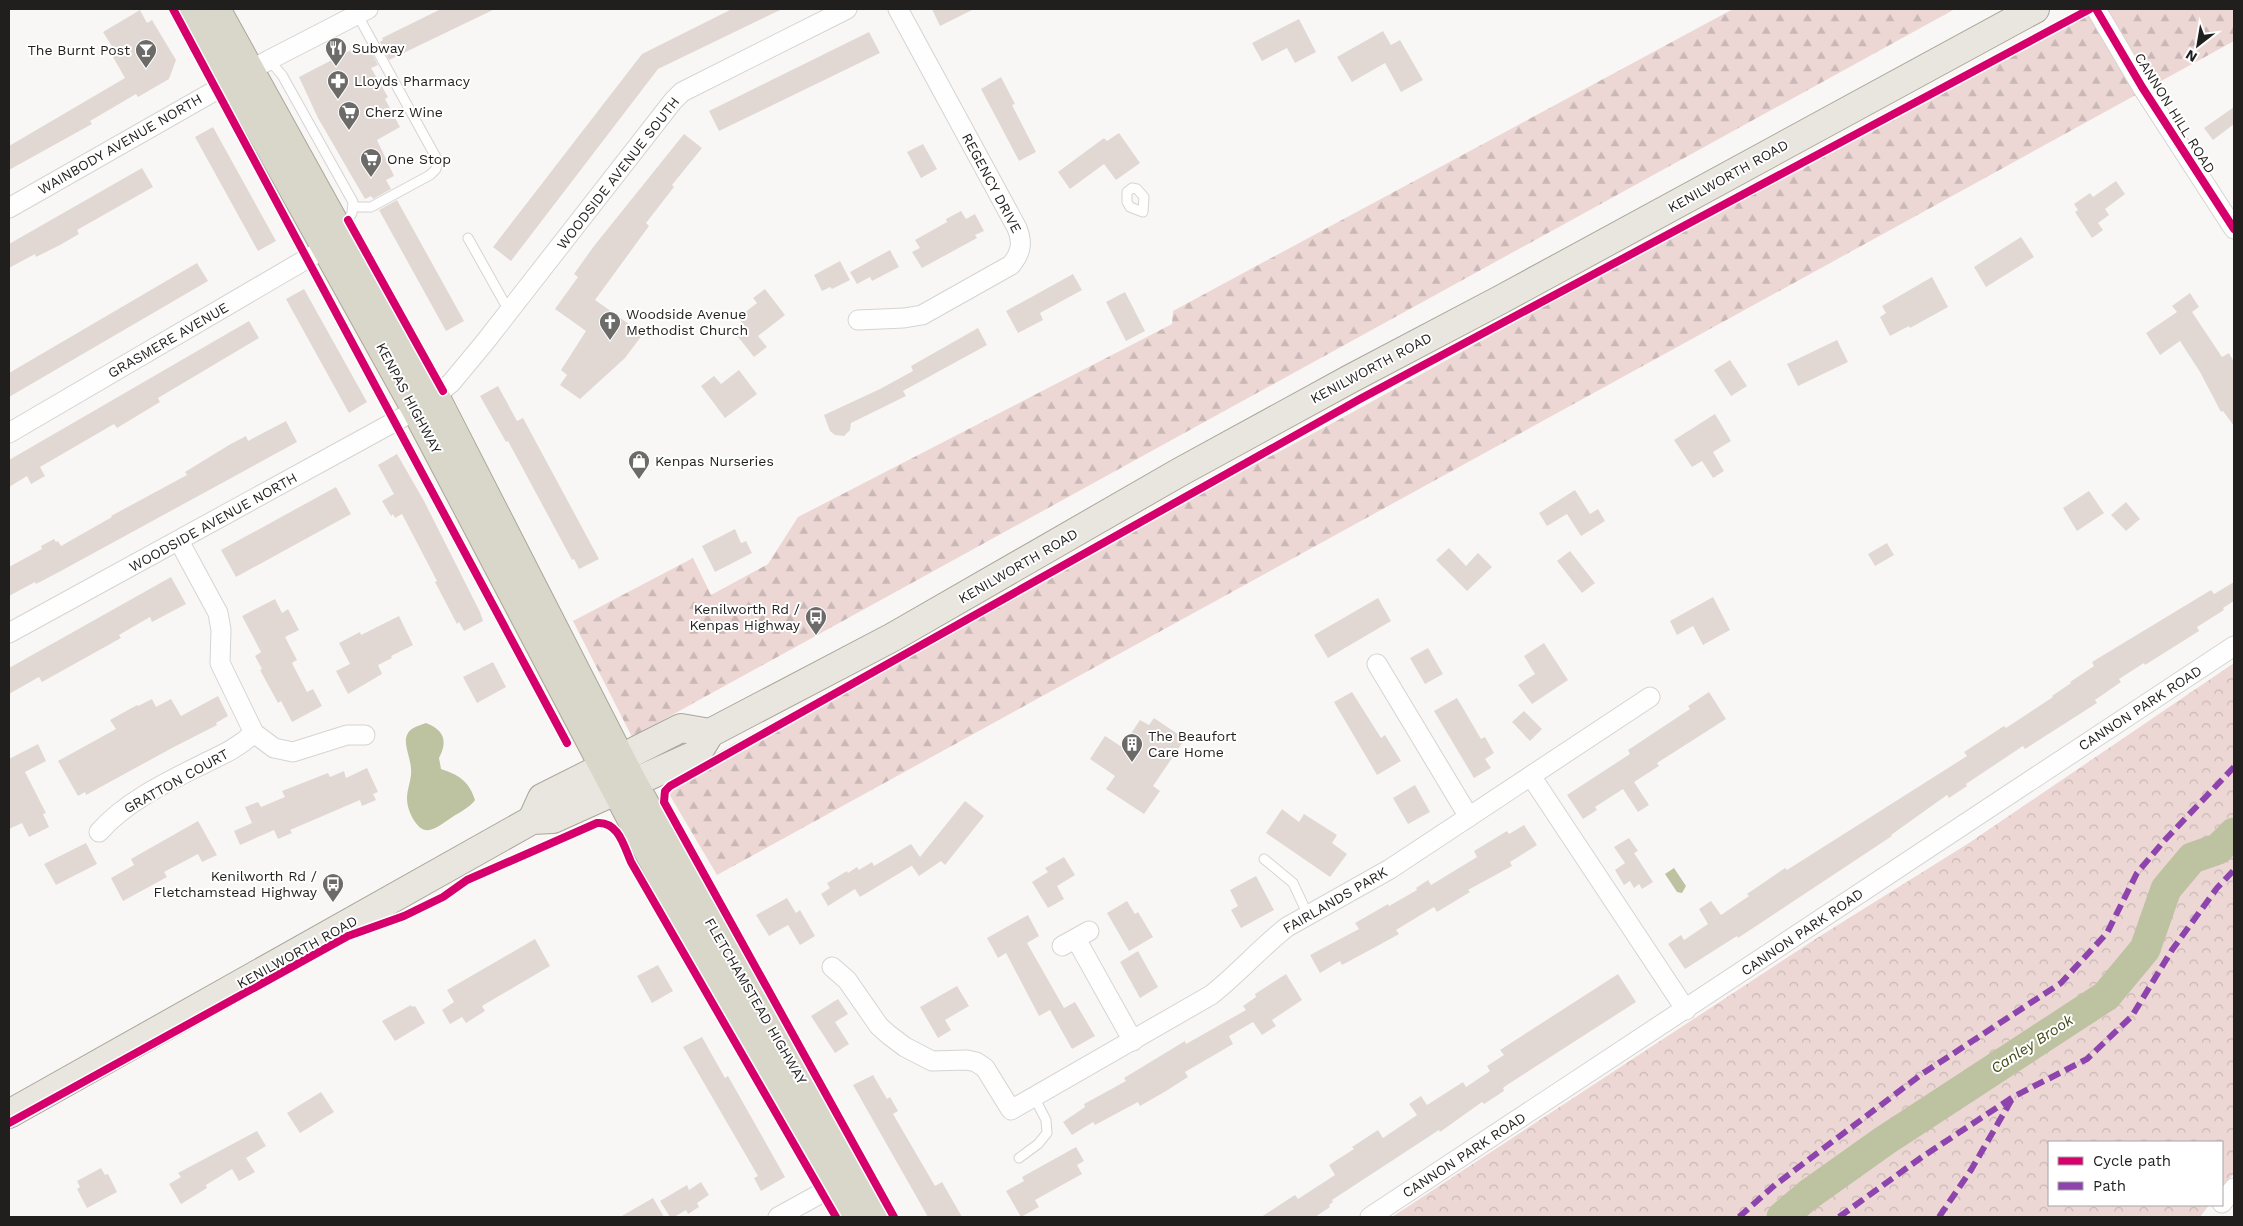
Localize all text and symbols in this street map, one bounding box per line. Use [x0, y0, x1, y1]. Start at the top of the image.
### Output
north arrow [2173, 20, 2223, 70]
restaurant icon: Subway [324, 36, 348, 67]
bar icon: The Burnt Post [134, 38, 158, 69]
place label: Subway [352, 40, 405, 56]
place label: The Burnt Post [28, 42, 130, 58]
street label: CANNON HILL ROAD [2131, 49, 2219, 177]
pharmacy icon: Lloyds Pharmacy [326, 69, 350, 100]
place label: Lloyds Pharmacy [354, 73, 471, 89]
street label: WAINBODY AVENUE NORTH [35, 90, 205, 198]
street label: WOODSIDE AVENUE SOUTH [553, 94, 683, 252]
supermarket icon: Cherz Wine [337, 100, 361, 131]
place label: Cherz Wine [365, 104, 443, 120]
street label: REGENCY DRIVE [959, 130, 1025, 236]
street label: KENILWORTH ROAD [1665, 136, 1791, 216]
supermarket icon: One Stop [359, 147, 383, 178]
place label: One Stop [387, 151, 451, 167]
street label: GRASMERE AVENUE [105, 299, 231, 381]
place label: Woodside Avenue Methodist Church [626, 306, 748, 338]
church icon: Woodside Avenue Methodist Church [598, 310, 622, 341]
street label: KENILWORTH ROAD [1308, 329, 1434, 407]
street label: KENPAS HIGHWAY [373, 340, 445, 456]
shop icon: Kenpas Nurseries [627, 449, 651, 480]
place label: Kenpas Nurseries [655, 453, 774, 469]
street label: WOODSIDE AVENUE NORTH [126, 469, 300, 575]
street label: KENILWORTH ROAD [956, 525, 1080, 607]
place label: Kenilworth Rd / Kenpas Highway [690, 601, 801, 633]
bus stop icon: Kenilworth Rd / Kenpas Highway [804, 605, 828, 636]
street label: CANNON PARK ROAD [2075, 662, 2205, 754]
place label: The Beaufort Care Home [1148, 728, 1236, 760]
building icon: The Beaufort Care Home [1120, 732, 1144, 763]
street label: GRATTON COURT [121, 745, 232, 816]
street label: FAIRLANDS PARK [1280, 864, 1390, 936]
place label: Kenilworth Rd / Fletchamstead Highway [154, 868, 318, 900]
bus stop icon: Kenilworth Rd / Fletchamstead Highway [321, 872, 345, 903]
street label: CANNON PARK ROAD [1738, 885, 1866, 979]
street label: KENILWORTH ROAD [234, 912, 360, 992]
street label: FLETCHAMSTEAD HIGHWAY [702, 915, 810, 1087]
water label: Canley Brook [1988, 1010, 2077, 1077]
street label: CANNON PARK ROAD [1399, 1109, 1529, 1201]
legend [2048, 1141, 2223, 1206]
text: Cycle path [2093, 1152, 2171, 1170]
text: Path [2093, 1177, 2126, 1195]

